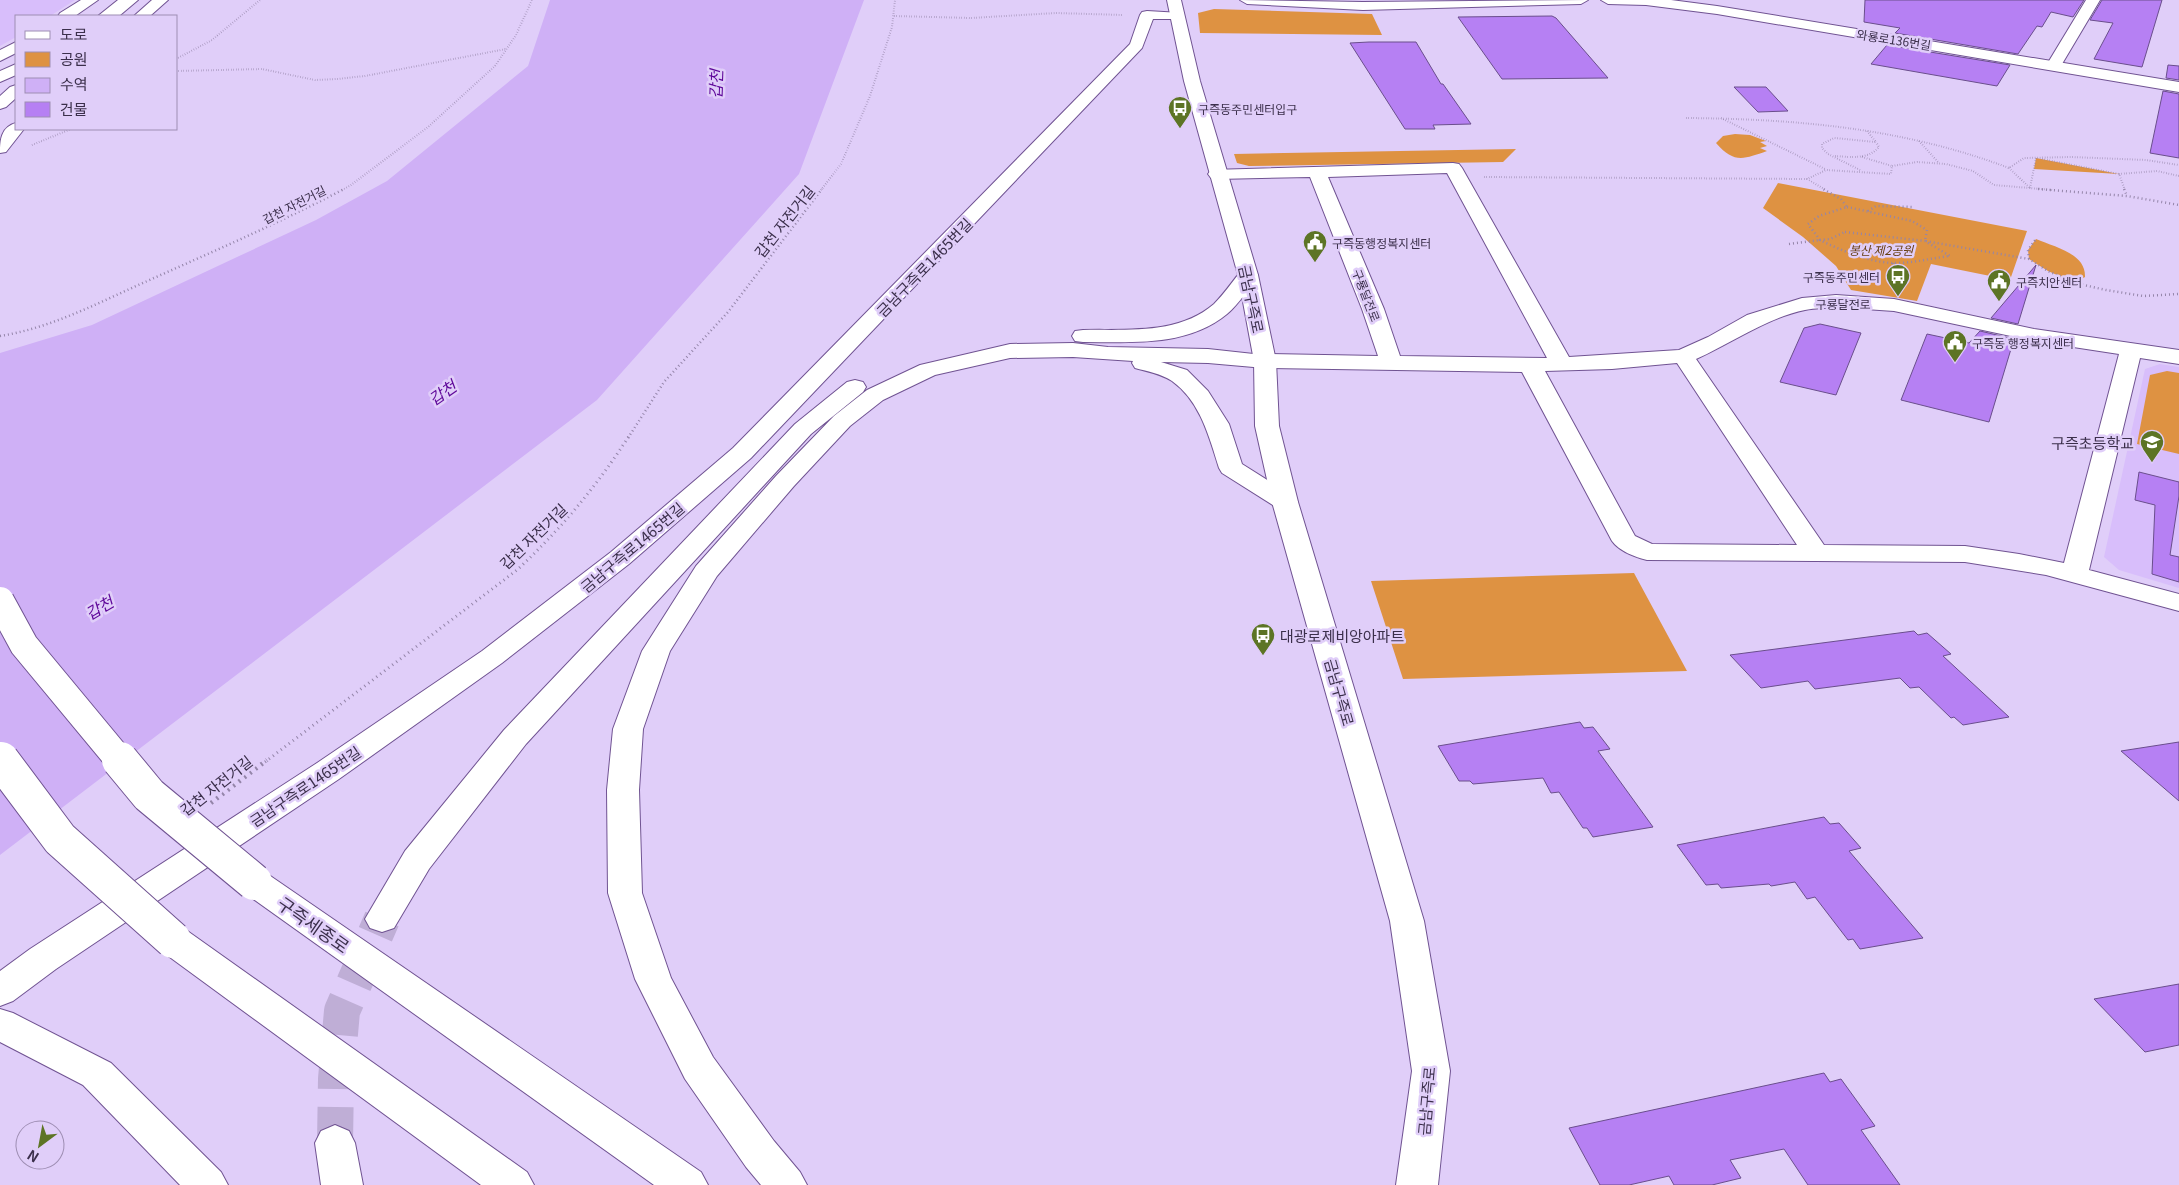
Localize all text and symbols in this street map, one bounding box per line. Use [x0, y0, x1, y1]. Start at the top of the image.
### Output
legend [15, 15, 178, 130]
text: 도로 [60, 23, 88, 44]
street label: 와룡로136번길 [1856, 25, 1932, 53]
text: 공원 [60, 48, 88, 69]
water label: 갑천 [702, 67, 728, 99]
text: 수역 [60, 73, 88, 94]
bus stop icon: 구즉동주민센터입구 [1167, 95, 1193, 129]
text: 건물 [60, 98, 88, 119]
place label: 구즉동주민센터입구 [1198, 100, 1297, 117]
street label: 갑천 자전거길 [259, 181, 329, 227]
street label: 갑천 자전거길 [749, 181, 819, 261]
street label: 금남구즉로1465번길 [871, 213, 977, 321]
public building icon: 구즉동행정복지센터 [1302, 229, 1328, 263]
place label: 구즉동행정복지센터 [1332, 234, 1431, 251]
park label: 봉산 제2공원 [1849, 241, 1914, 258]
street label: 금남구즉로 [1235, 263, 1269, 335]
bus stop icon: 구즉동주민센터 [1885, 263, 1911, 297]
street label: 구룡달전로 [1349, 266, 1385, 324]
place label: 구즉동주민센터 [1803, 268, 1880, 285]
public building icon: 구즉치안센터 [1986, 268, 2012, 302]
place label: 구즉치안센터 [2016, 273, 2082, 290]
street label: 구룡달전로 [1815, 295, 1871, 312]
public building icon: 구즉동 행정복지센터 [1942, 329, 1968, 363]
place label: 구즉동 행정복지센터 [1972, 334, 2074, 351]
water label: 갑천 [423, 372, 463, 410]
school or university icon: 구즉초등학교 [2139, 429, 2165, 463]
place label: 구즉초등학교 [2051, 432, 2134, 453]
street label: 금남구즉로1465번길 [575, 497, 689, 597]
street label: 갑천 자전거길 [495, 499, 571, 573]
water label: 갑천 [80, 588, 120, 625]
bus stop icon: 대광로제비앙아파트 [1250, 622, 1276, 656]
place label: 대광로제비앙아파트 [1280, 625, 1404, 646]
street label: 금남구즉로 [1320, 656, 1360, 728]
street label: 금남구즉로1465번길 [245, 741, 365, 831]
street label: 갑천 자전거길 [176, 750, 256, 820]
street label: 구즉세종로 [273, 890, 355, 958]
street label: 금남구즉로 [1413, 1066, 1439, 1136]
north arrow [15, 1120, 65, 1170]
text: N [23, 1146, 42, 1168]

